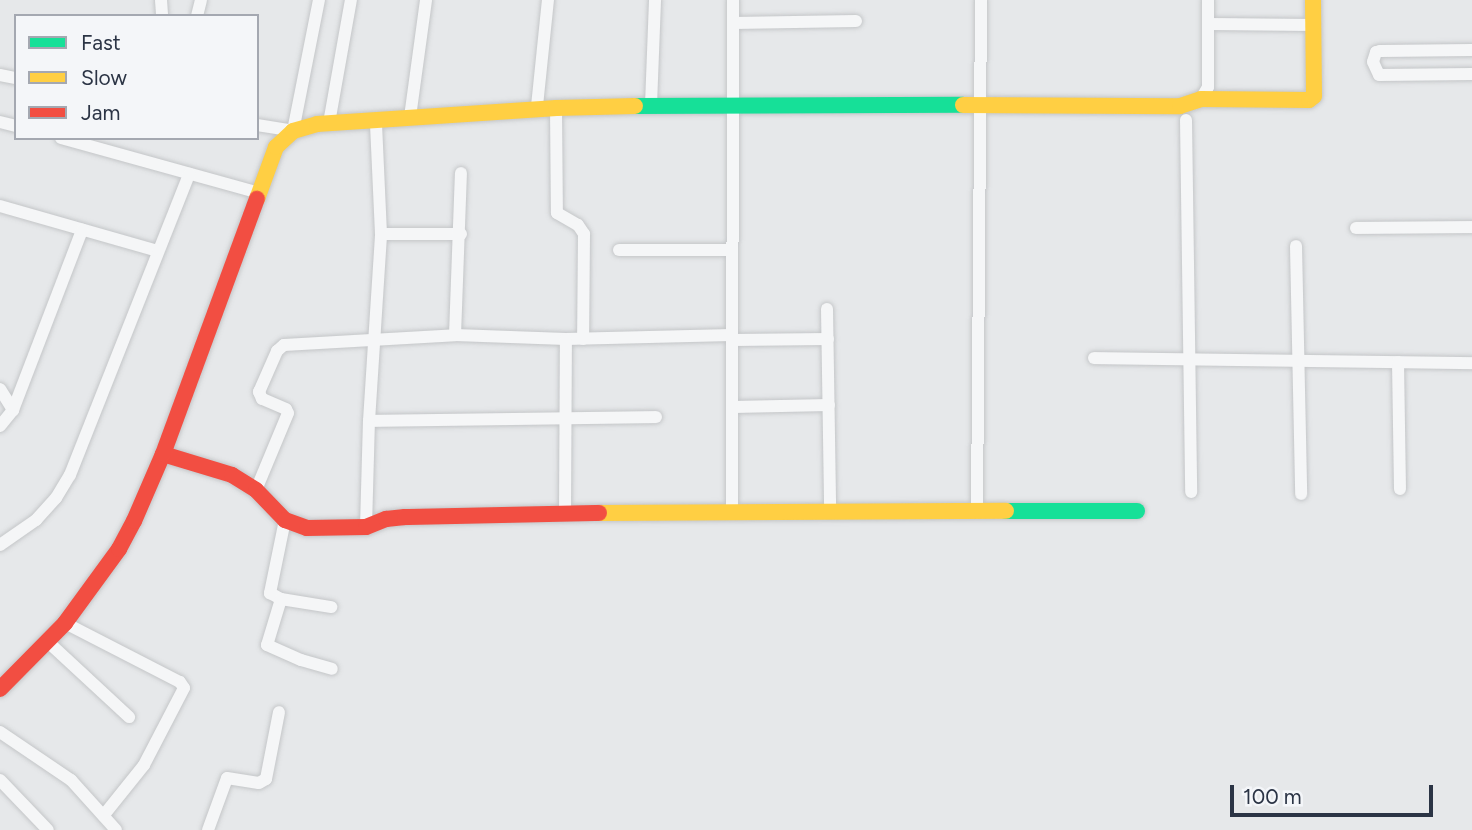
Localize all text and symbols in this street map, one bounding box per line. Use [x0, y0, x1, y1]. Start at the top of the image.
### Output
legend [14, 14, 259, 140]
text: Fast [81, 30, 121, 55]
text: Slow [81, 65, 127, 90]
text: Jam [81, 100, 120, 125]
scale bar [1234, 770, 1437, 814]
text: 100 m [1243, 784, 1302, 809]

